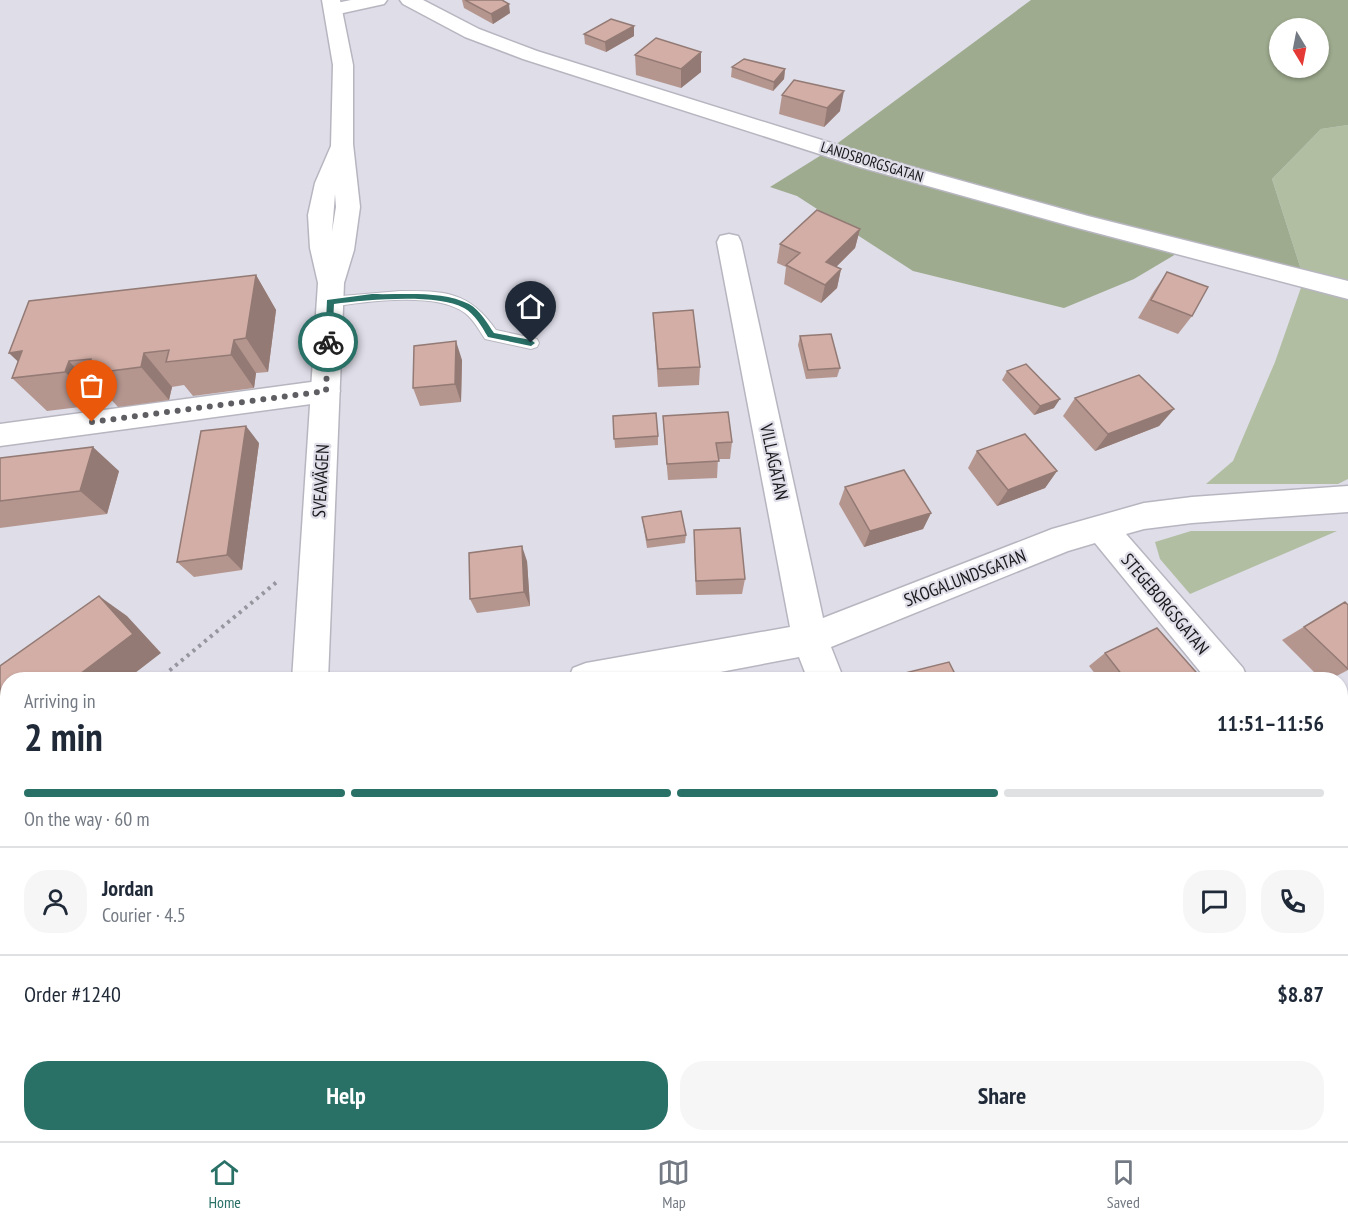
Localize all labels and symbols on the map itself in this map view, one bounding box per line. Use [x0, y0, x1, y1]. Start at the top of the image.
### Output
north arrow [1269, 18, 1329, 78]
street label: LANDSBORGSGATAN [819, 137, 926, 186]
pin [505, 281, 556, 343]
courier [298, 312, 358, 372]
pin [66, 360, 117, 422]
street label: VILLAGATAN [755, 421, 794, 502]
street label: SVEAVÄGEN [307, 444, 334, 518]
street label: SKOGALUNDSGATAN [901, 544, 1029, 611]
street label: STEGEBORGSGATAN [1116, 549, 1214, 659]

